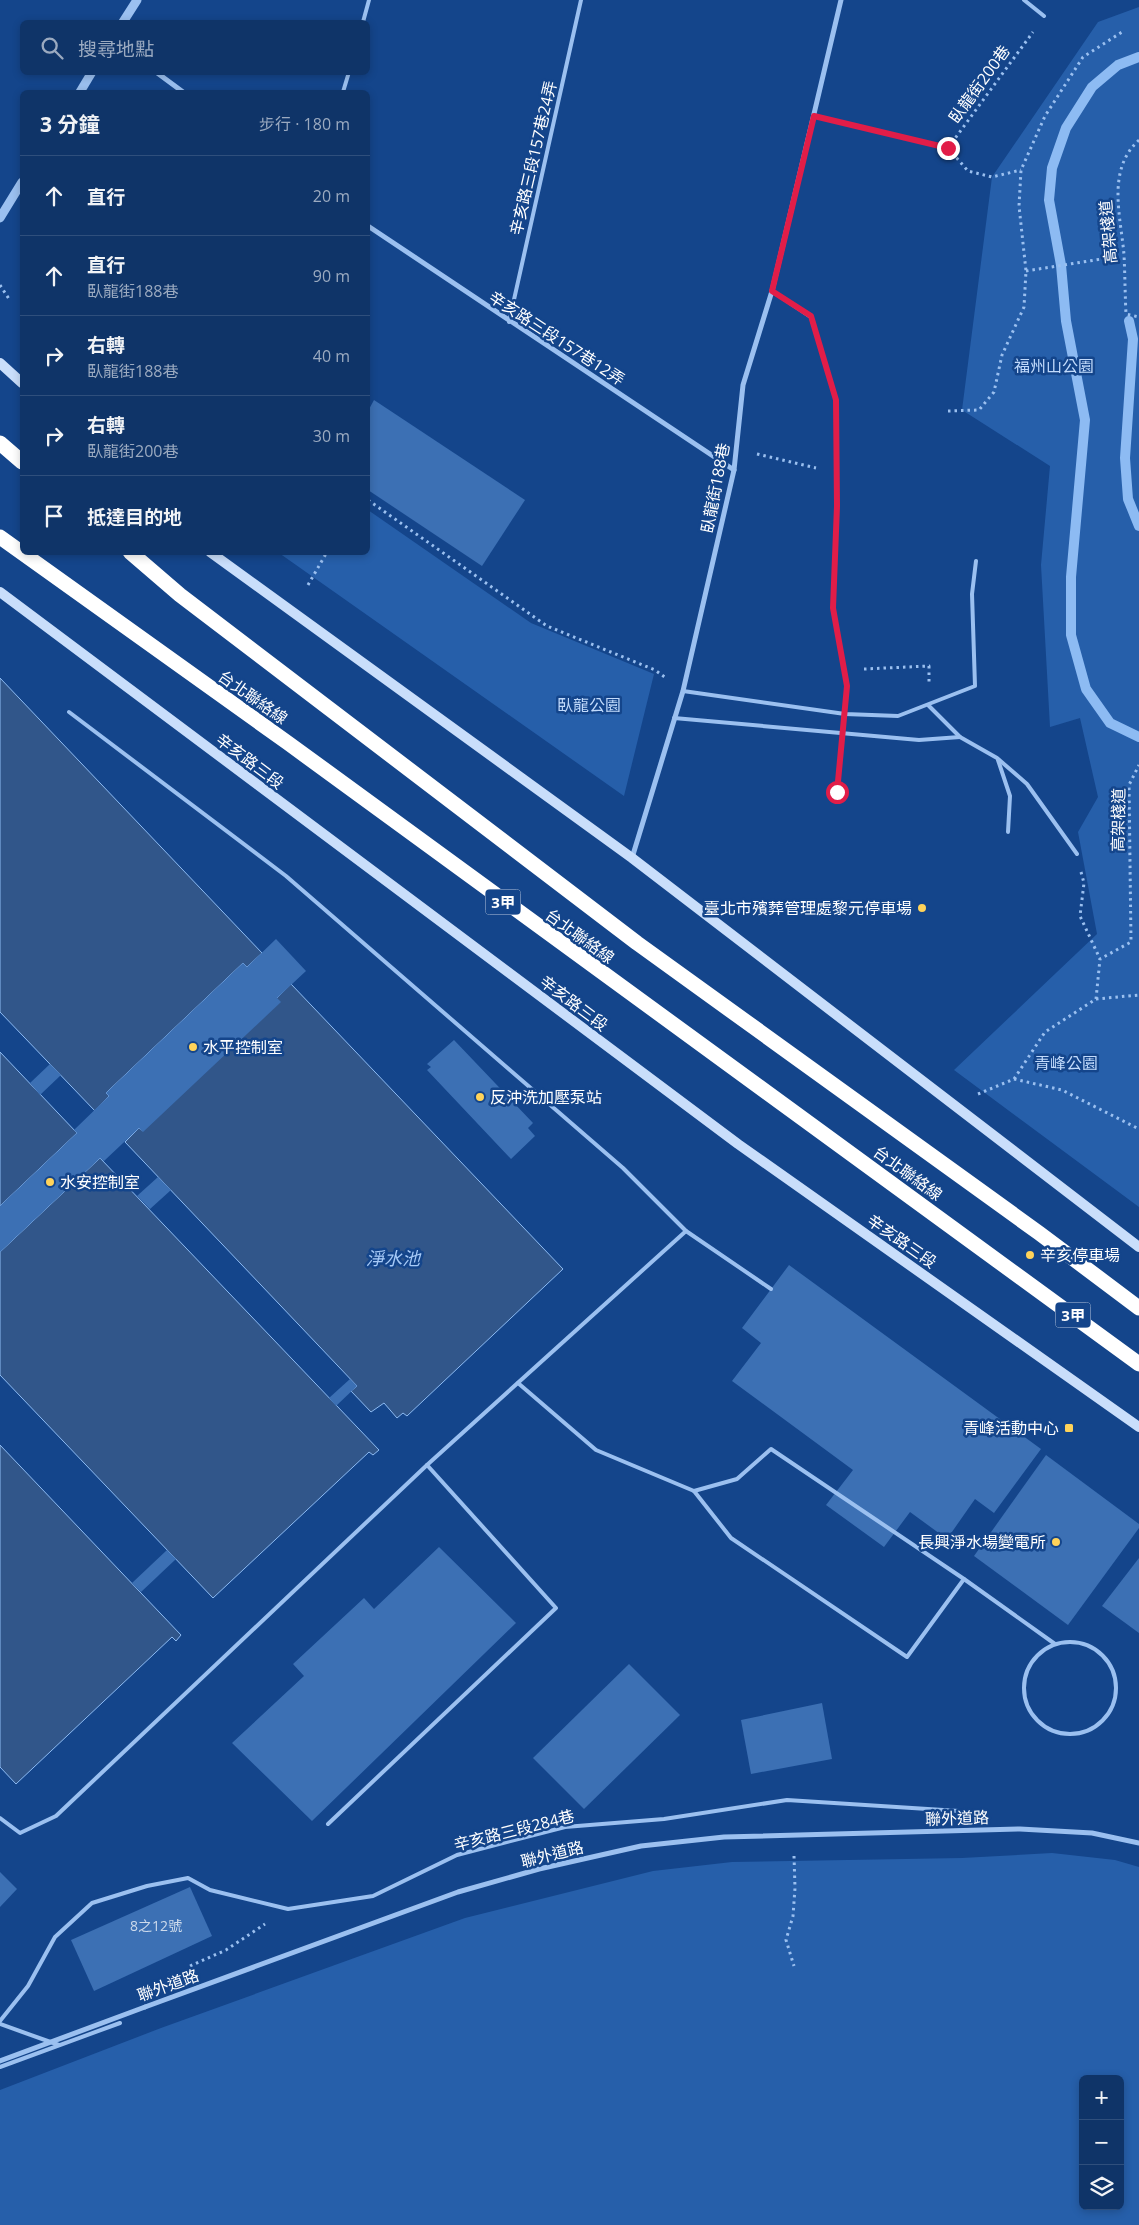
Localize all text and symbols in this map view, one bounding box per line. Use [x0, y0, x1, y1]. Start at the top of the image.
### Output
search box [20, 20, 370, 75]
icon: search [38, 34, 66, 62]
text: 搜尋地點 [78, 36, 154, 62]
street label: 臥龍街200巷 [943, 41, 1015, 127]
street label: 辛亥路三段157巷24弄 [505, 79, 561, 237]
text: 3 分鐘 [40, 110, 99, 138]
text: 步行 · 180 m [259, 113, 350, 135]
route end [937, 137, 960, 160]
icon: ahead [40, 182, 68, 210]
text: 直行 [87, 184, 125, 210]
text: 20 m [313, 185, 350, 207]
street label: 高架棧道 [1094, 199, 1122, 265]
text: 直行 [87, 252, 125, 278]
icon: ahead [40, 262, 68, 290]
text: 90 m [313, 265, 350, 287]
text: 臥龍街188巷 [87, 280, 178, 302]
street label: 辛亥路三段157巷12弄 [485, 286, 629, 390]
text: 右轉 [87, 332, 125, 358]
icon: right [40, 342, 68, 370]
text: 40 m [313, 345, 350, 367]
park label: 福州山公園 [1014, 355, 1094, 377]
text: 臥龍街188巷 [87, 360, 178, 382]
text: 右轉 [87, 412, 125, 438]
icon: right [40, 422, 68, 450]
text: 30 m [313, 425, 350, 447]
text: 臥龍街200巷 [87, 440, 178, 462]
street label: 臥龍街188巷 [695, 441, 735, 535]
icon: arrive [40, 502, 68, 530]
text: 抵達目的地 [87, 504, 182, 530]
street label: 台北聯絡線 [214, 665, 292, 729]
park label: 臥龍公園 [557, 694, 621, 716]
street label: 辛亥路三段 [211, 728, 289, 794]
route start [826, 781, 849, 804]
street label: 高架棧道 [1106, 788, 1130, 852]
road number: 3甲 [486, 890, 520, 914]
place label: 臺北市殯葬管理處黎元停車場 [704, 897, 912, 919]
marker: 臺北市殯葬管理處黎元停車場 [916, 902, 928, 914]
street label: 台北聯絡線 [541, 904, 619, 968]
street label: 辛亥路三段 [535, 970, 613, 1036]
place label: 水平控制室 [203, 1036, 283, 1058]
marker: 水平控制室 [187, 1041, 199, 1053]
park label: 青峰公園 [1034, 1052, 1098, 1074]
place label: 反沖洗加壓泵站 [490, 1086, 602, 1108]
marker: 反沖洗加壓泵站 [474, 1091, 486, 1103]
street label: 台北聯絡線 [869, 1141, 947, 1205]
place label: 水安控制室 [60, 1171, 140, 1193]
marker: 水安控制室 [44, 1176, 56, 1188]
street label: 辛亥路三段 [863, 1209, 941, 1273]
place label: 辛亥停車場 [1040, 1244, 1120, 1266]
water label: 淨水池 [366, 1246, 422, 1270]
marker: 辛亥停車場 [1024, 1249, 1036, 1261]
road number: 3甲 [1056, 1302, 1090, 1328]
place label: 青峰活動中心 [963, 1417, 1059, 1439]
marker: 青峰活動中心 [1063, 1422, 1075, 1434]
place label: 長興淨水場變電所 [918, 1531, 1046, 1553]
marker: 長興淨水場變電所 [1050, 1536, 1062, 1548]
street label: 辛亥路三段284巷 [451, 1804, 577, 1856]
street label: 聯外道路 [925, 1806, 989, 1830]
street label: 聯外道路 [518, 1836, 586, 1872]
house number: 8之12號 [130, 1916, 182, 1935]
street label: 聯外道路 [134, 1964, 202, 2006]
map controls [1079, 2075, 1124, 2210]
button: + [1079, 2075, 1124, 2120]
button: − [1079, 2120, 1124, 2165]
button: layers [1079, 2165, 1124, 2210]

